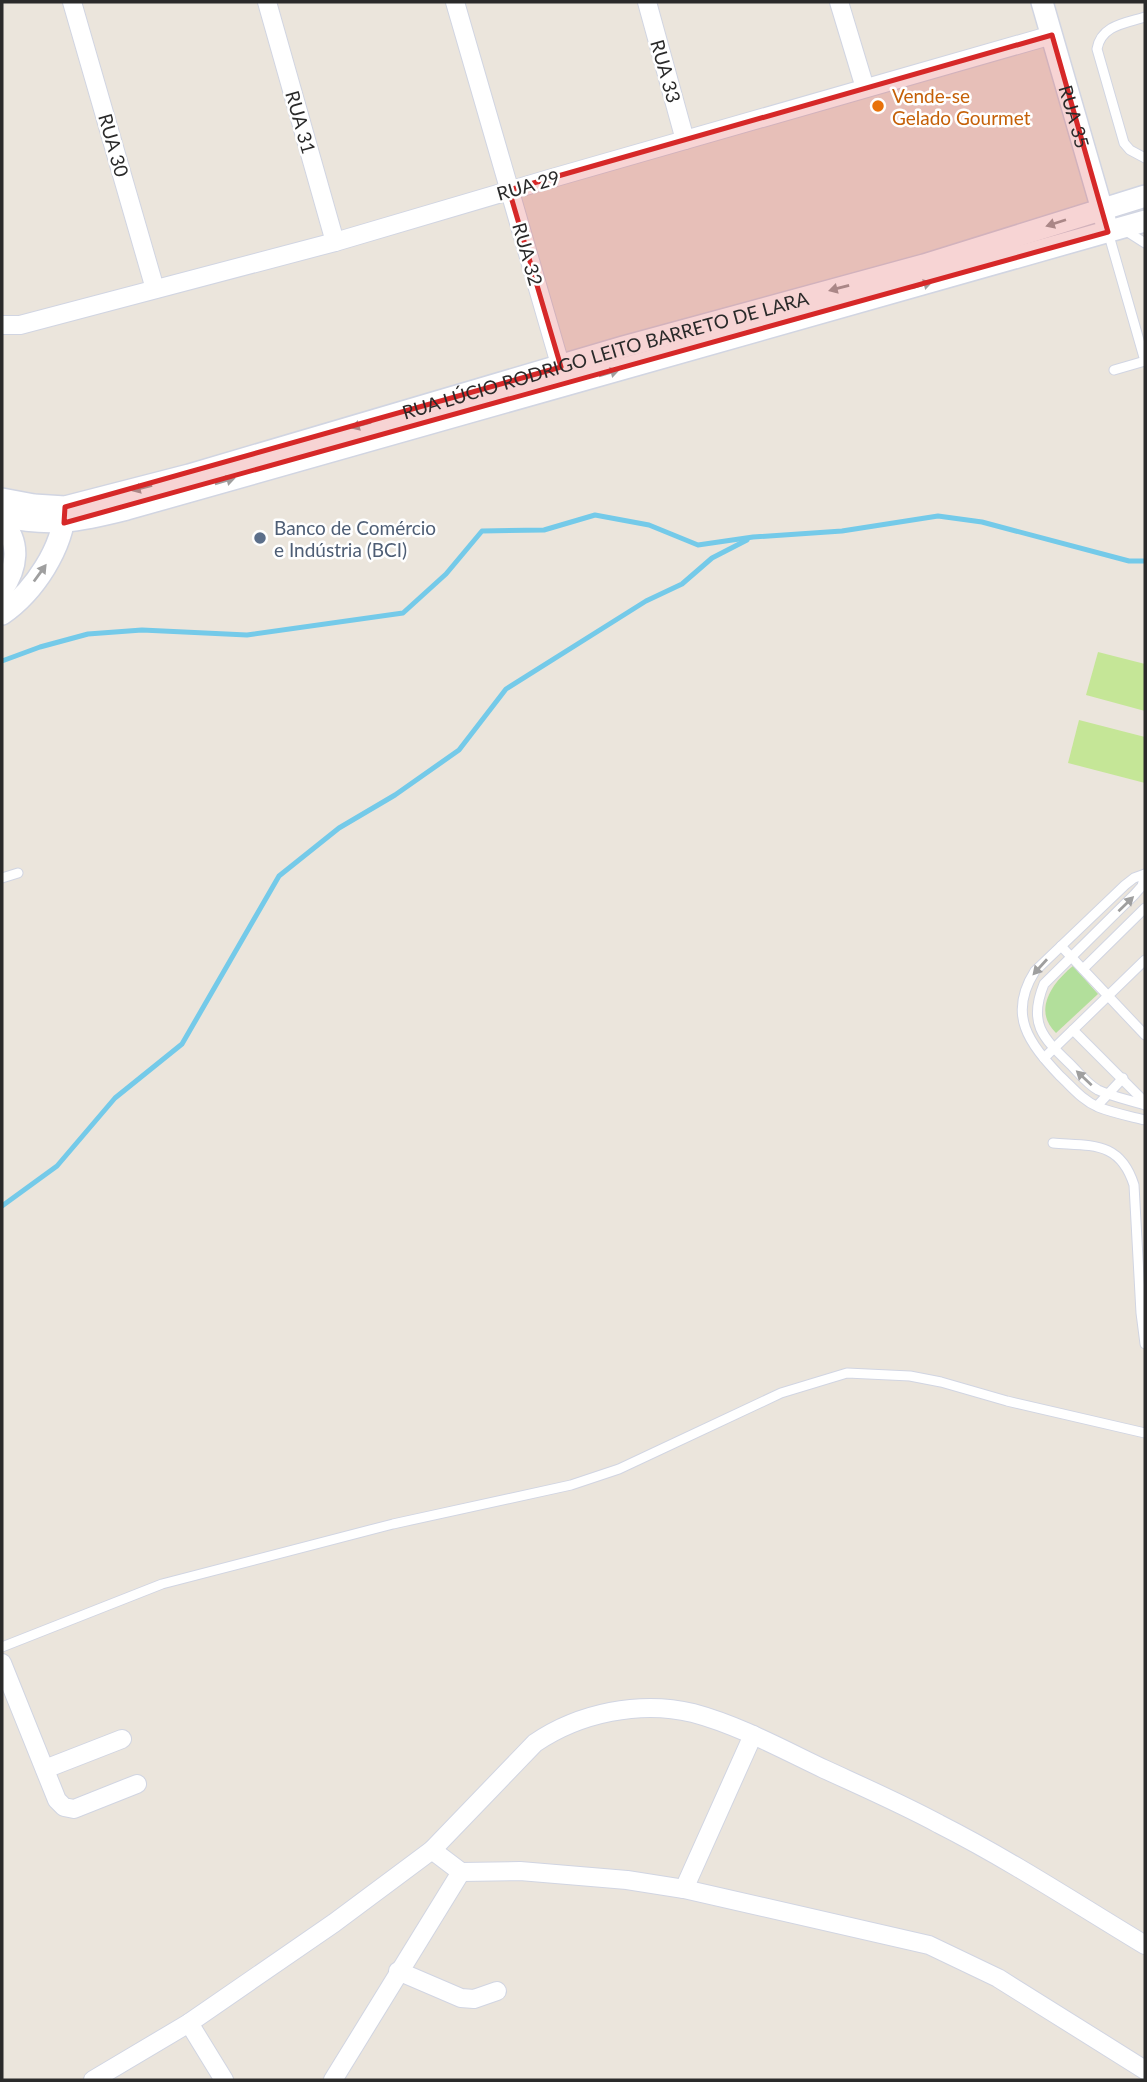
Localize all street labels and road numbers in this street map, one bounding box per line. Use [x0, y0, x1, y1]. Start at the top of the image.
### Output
street label: RUA 33 [646, 37, 686, 105]
street label: RUA 35 [1055, 82, 1095, 151]
street label: RUA 31 [281, 88, 321, 156]
street label: RUA 30 [94, 111, 134, 179]
street label: RUA 29 [494, 165, 562, 205]
street label: RUA 32 [508, 220, 548, 288]
street label: RUA LÚCIO RODRIGO LEITO BARRETO DE LARA [399, 285, 811, 423]

